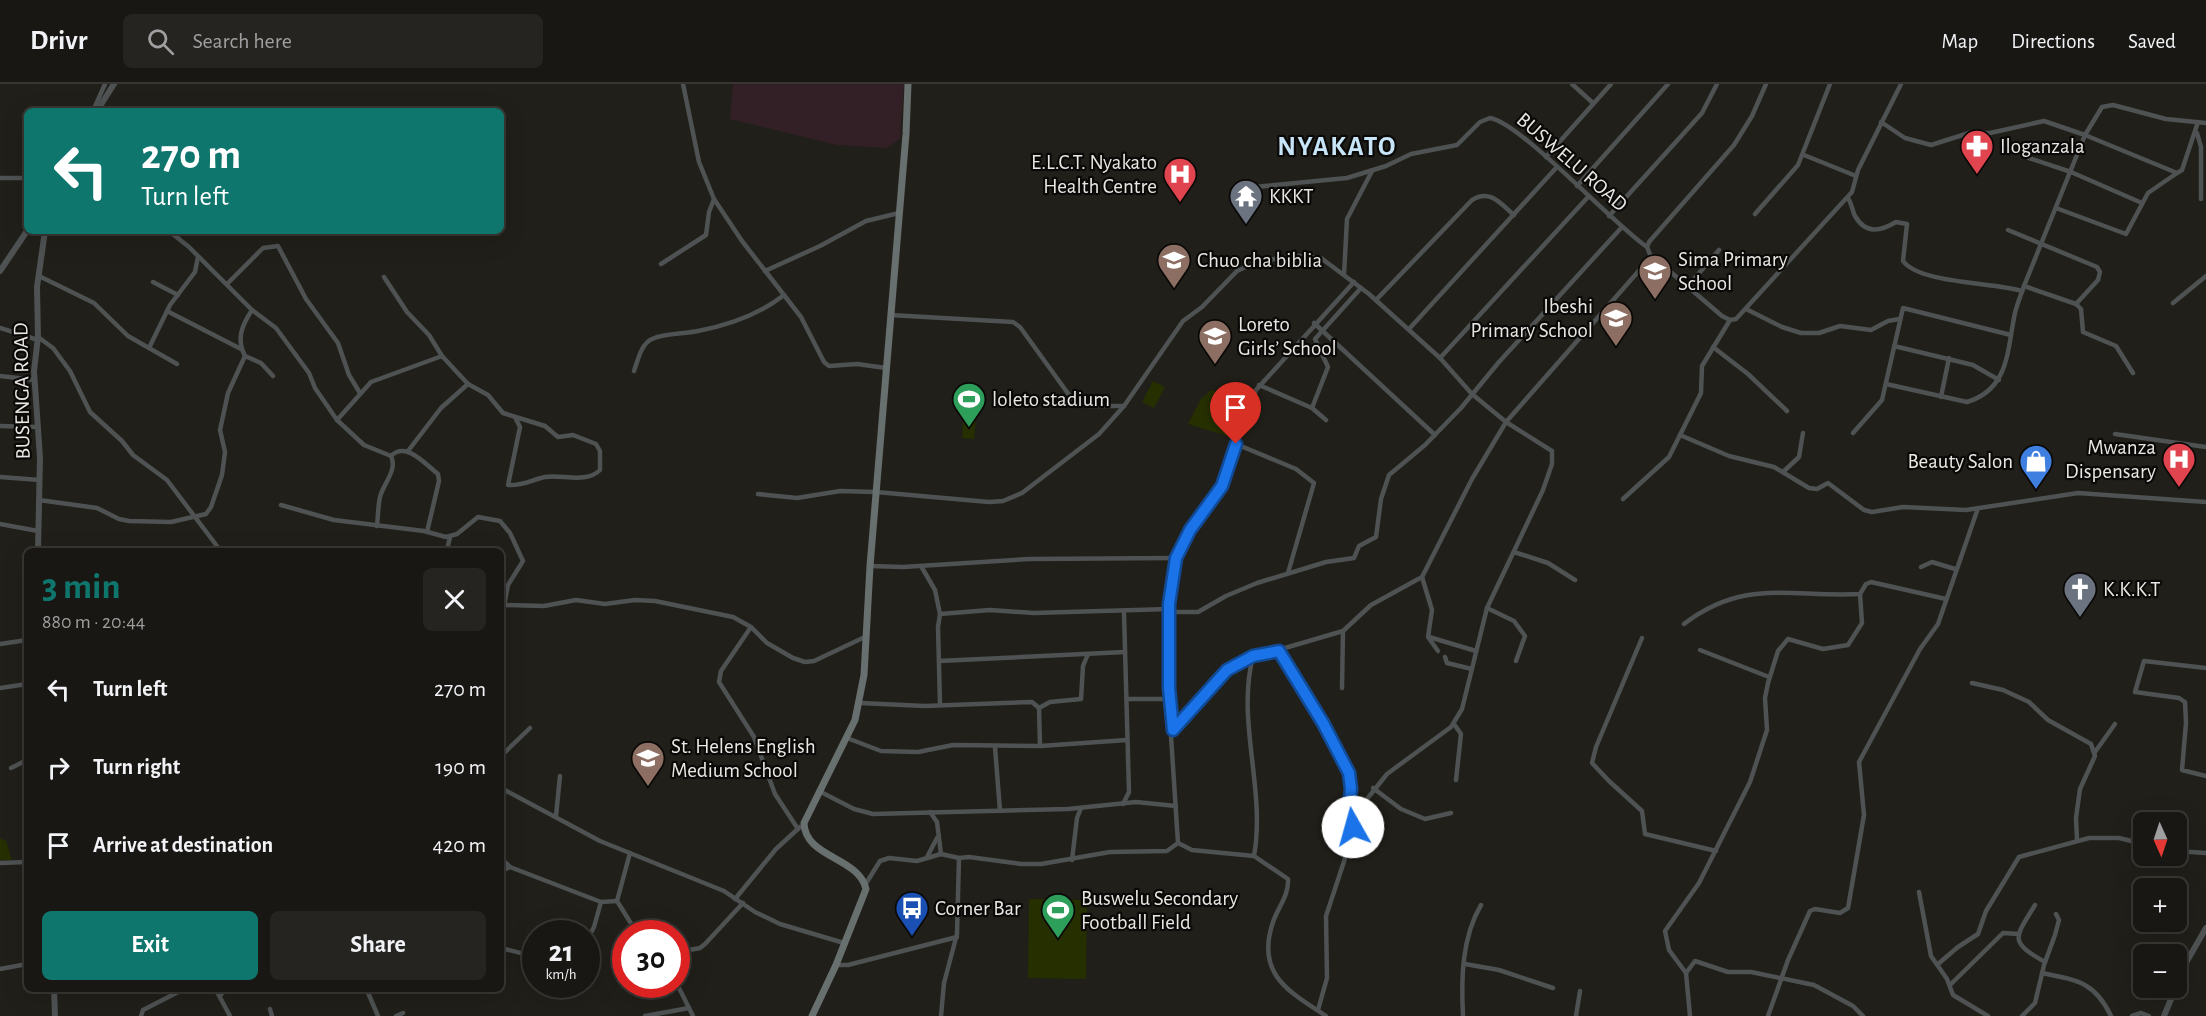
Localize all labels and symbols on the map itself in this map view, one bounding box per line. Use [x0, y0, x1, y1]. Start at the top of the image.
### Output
street label: BUSWELU ROAD [1513, 109, 1631, 215]
pharmacy icon: Iloganzala [1959, 128, 1995, 175]
district label: NYAKATO [1277, 133, 1397, 160]
place label: Iloganzala [2000, 136, 2085, 157]
place label: E.L.C.T. Nyakato Health Centre [1031, 152, 1157, 197]
hospital icon: E.L.C.T. Nyakato Health Centre [1162, 156, 1198, 203]
temple icon: KKKT [1228, 178, 1264, 225]
place label: KKKT [1269, 186, 1313, 207]
school or university icon: Chuo cha biblia [1156, 242, 1192, 289]
place label: Sima Primary School [1678, 249, 1788, 294]
place label: Chuo cha biblia [1197, 250, 1322, 271]
school or university icon: Sima Primary School [1637, 253, 1673, 300]
place label: Ibeshi Primary School [1470, 296, 1593, 341]
school or university icon: Ibeshi Primary School [1598, 300, 1634, 347]
place label: Loreto Girls’ School [1238, 314, 1337, 359]
school or university icon: Loreto Girls’ School [1197, 318, 1233, 365]
street label: BUSENGA ROAD [10, 322, 34, 460]
sports icon: loleto stadium [951, 381, 987, 428]
pin [1210, 382, 1261, 444]
place label: loleto stadium [992, 389, 1110, 410]
place label: Mwanza Dispensary [2065, 437, 2156, 482]
hospital icon: Mwanza Dispensary [2161, 441, 2197, 488]
shop icon: Beauty Salon [2018, 443, 2054, 490]
place label: Beauty Salon [1907, 451, 2013, 472]
church icon: K.K.K.T [2062, 571, 2098, 618]
place label: K.K.K.T [2103, 579, 2160, 600]
place label: St. Helens English Medium School [671, 736, 816, 781]
school or university icon: St. Helens English Medium School [630, 740, 666, 787]
position arrow [1321, 795, 1385, 859]
north arrow [2133, 812, 2187, 866]
place label: Buswelu Secondary Football Field [1081, 888, 1238, 933]
bus stop icon: Corner Bar [894, 890, 930, 937]
sports icon: Buswelu Secondary Football Field [1040, 892, 1076, 939]
place label: Corner Bar [935, 898, 1021, 919]
speed limit sign: 30 [612, 920, 690, 998]

